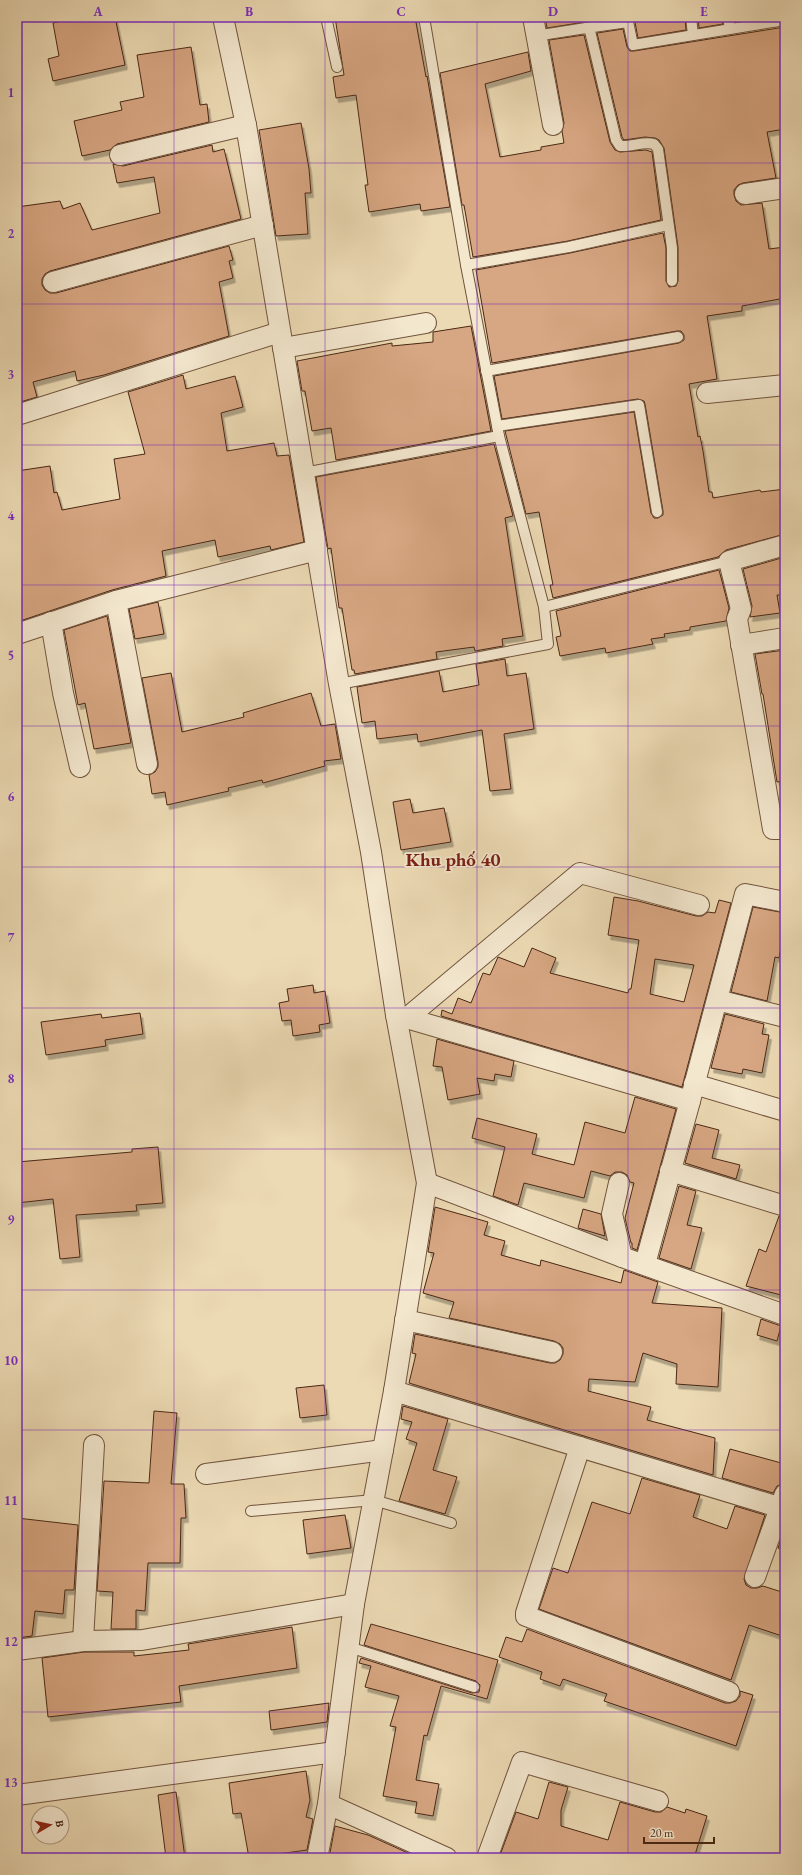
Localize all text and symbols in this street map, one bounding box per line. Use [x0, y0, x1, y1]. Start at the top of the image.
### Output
text: A [92, 3, 103, 20]
text: B [245, 3, 253, 20]
text: C [396, 3, 406, 20]
text: D [548, 3, 558, 20]
text: E [700, 3, 708, 20]
text: 1 [8, 84, 15, 101]
text: 2 [8, 225, 15, 242]
text: 3 [8, 366, 15, 383]
text: 4 [8, 507, 15, 524]
text: 5 [8, 647, 14, 664]
text: 6 [8, 788, 15, 805]
district label: Khu phố 40 [405, 847, 501, 872]
text: 7 [8, 929, 15, 946]
text: 8 [8, 1070, 15, 1087]
text: 9 [8, 1211, 15, 1228]
text: 10 [4, 1352, 18, 1369]
text: 11 [4, 1492, 18, 1509]
text: 12 [4, 1633, 18, 1650]
text: 13 [4, 1774, 18, 1791]
north arrow [30, 1805, 70, 1845]
text: B [52, 1819, 67, 1828]
scale bar [644, 1819, 714, 1845]
text: 20 m [650, 1825, 674, 1841]

